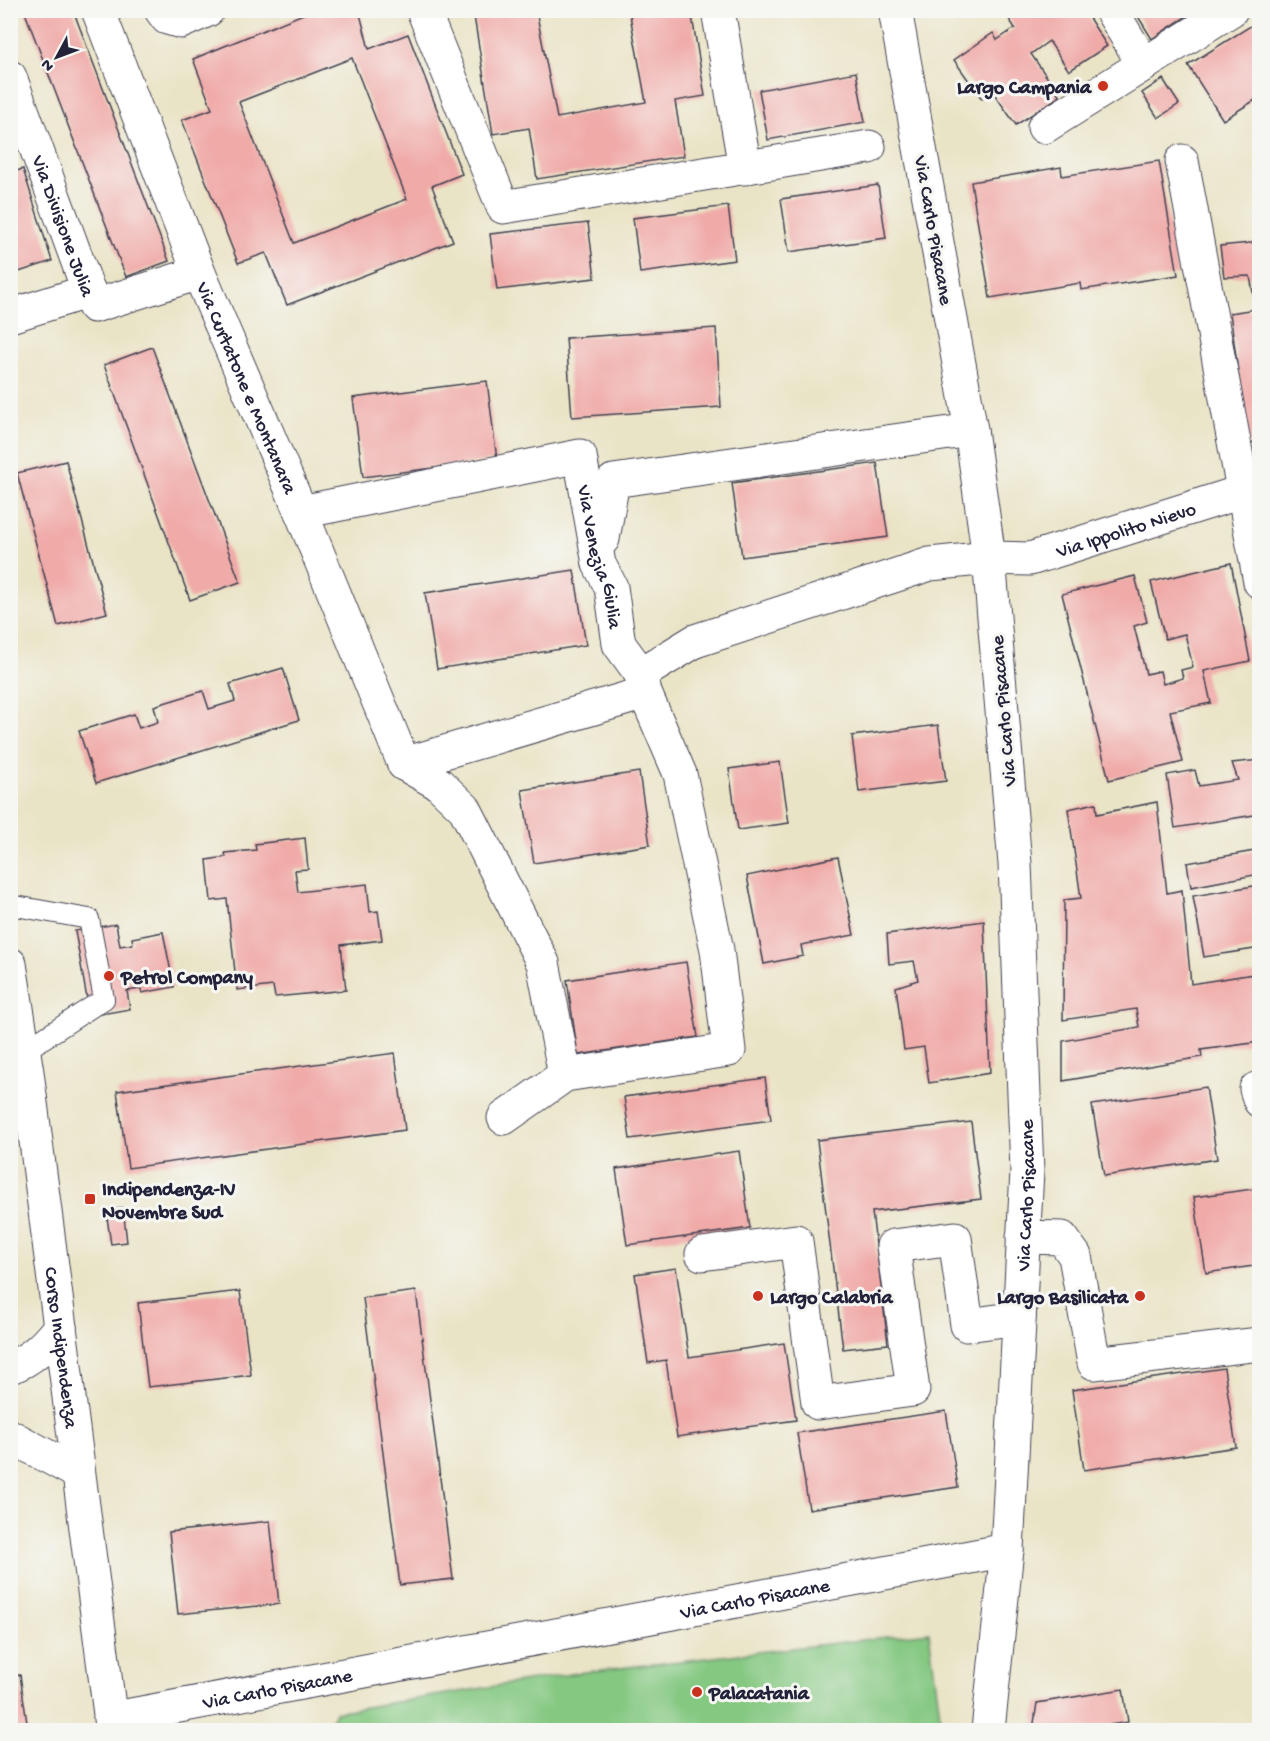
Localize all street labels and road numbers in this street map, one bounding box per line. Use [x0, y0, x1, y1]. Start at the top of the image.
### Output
street label: Via Divisione Julia [24, 152, 98, 301]
street label: Via Carlo Pisacane [907, 153, 956, 308]
street label: Via Curtatone e Montanara [189, 278, 300, 499]
street label: Via Venezia Giulia [570, 483, 625, 631]
street label: Via Ippolito Nievo [1053, 499, 1199, 565]
street label: Via Carlo Pisacane [987, 634, 1024, 788]
street label: Via Carlo Pisacane [1014, 1118, 1042, 1273]
street label: Corso Indipendenza [37, 1266, 81, 1431]
street label: Via Carlo Pisacane [678, 1576, 833, 1626]
street label: Via Carlo Pisacane [200, 1666, 355, 1716]

